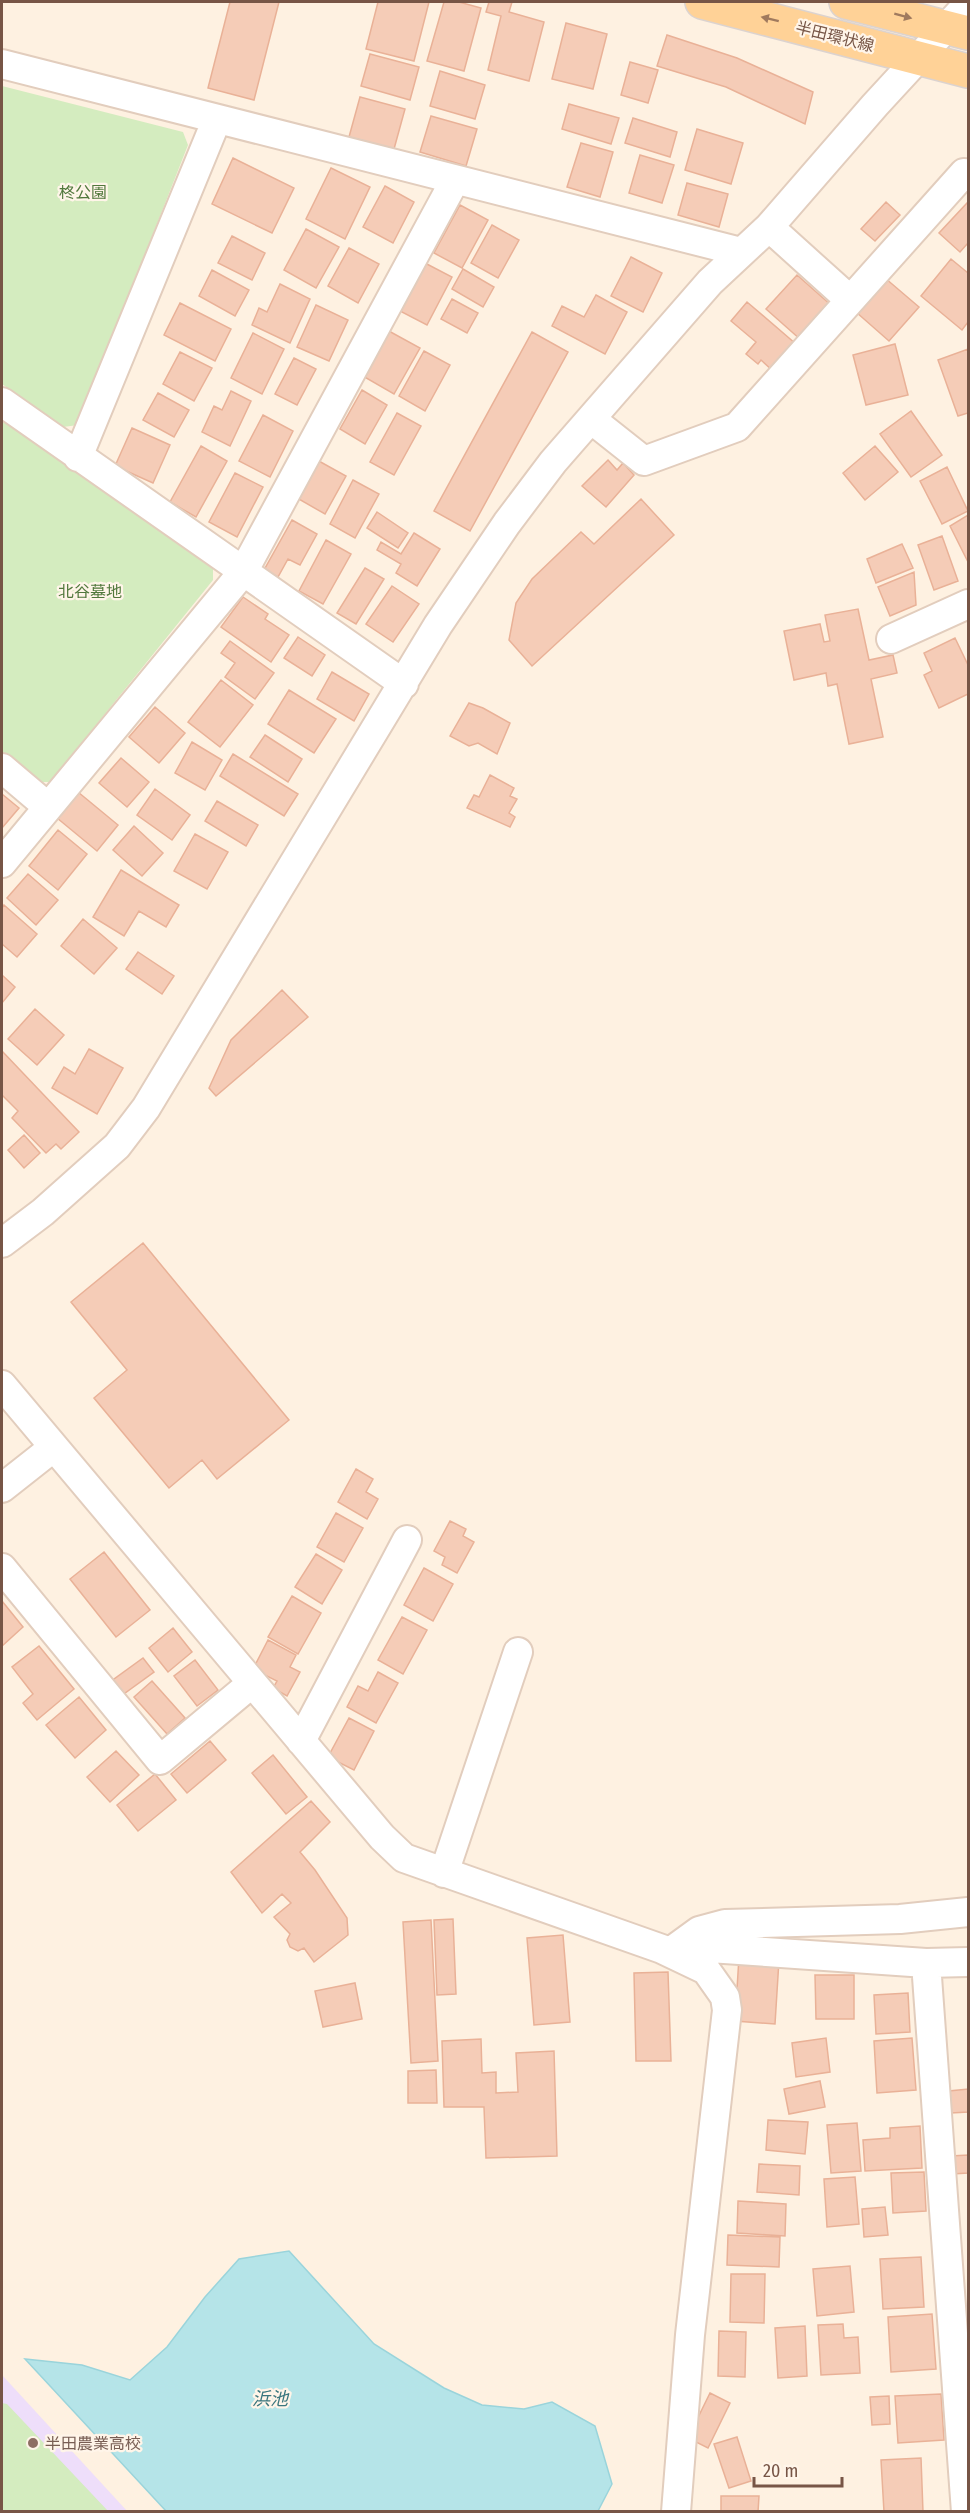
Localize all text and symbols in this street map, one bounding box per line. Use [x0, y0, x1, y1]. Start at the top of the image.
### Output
one-way arrow [894, 12, 912, 21]
one-way arrow [760, 14, 778, 23]
street label: 半田環状線 [794, 18, 876, 55]
park label: 柊公園 [59, 183, 107, 202]
park label: 北谷墓地 [58, 582, 122, 601]
water label: 浜池 [252, 2388, 290, 2410]
place label: 半田農業高校 [45, 2434, 141, 2453]
marker: 半田農業高校 [26, 2436, 40, 2450]
scale bar [754, 2450, 842, 2488]
text: 20 m [763, 2460, 798, 2482]

